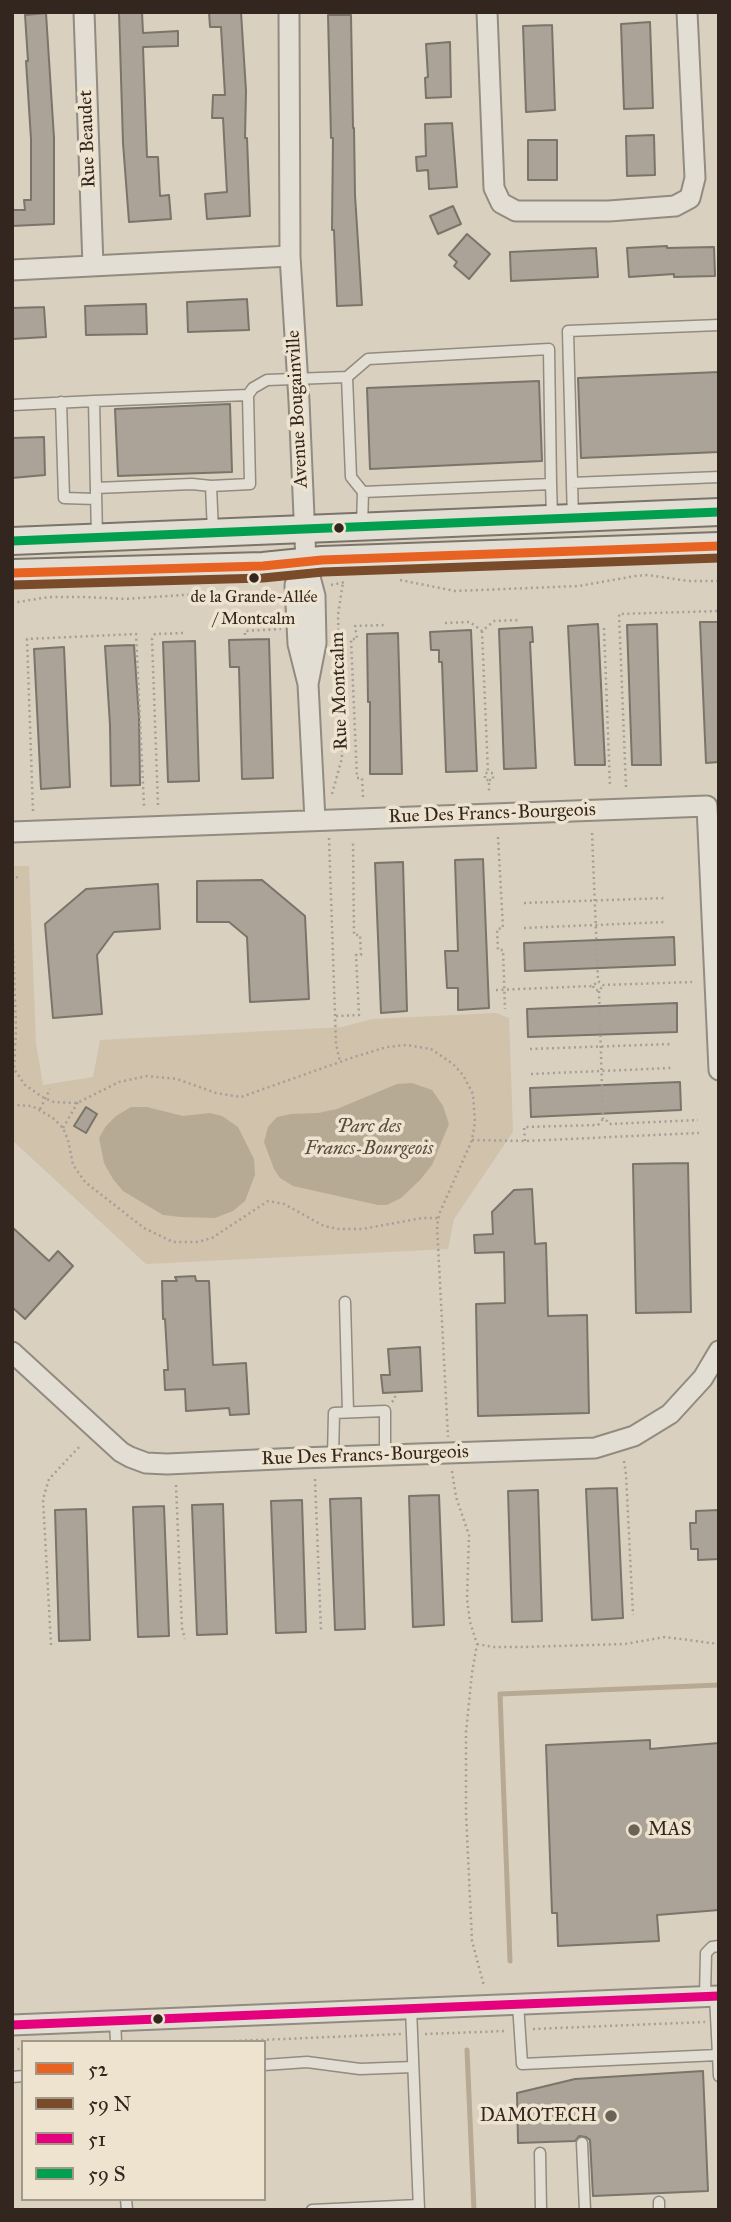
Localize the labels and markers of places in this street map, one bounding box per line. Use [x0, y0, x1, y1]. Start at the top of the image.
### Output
unlabelled marker [332, 521, 346, 535]
marker: de la Grande-Allée / Montcalm [247, 571, 261, 585]
place label: de la Grande-Allée / Montcalm [190, 588, 318, 628]
place label: MAS [648, 1819, 691, 1841]
marker: MAS [626, 1822, 642, 1838]
unlabelled marker [151, 2012, 165, 2026]
place label: DAMOTECH [480, 2105, 597, 2127]
marker: DAMOTECH [603, 2108, 619, 2124]

